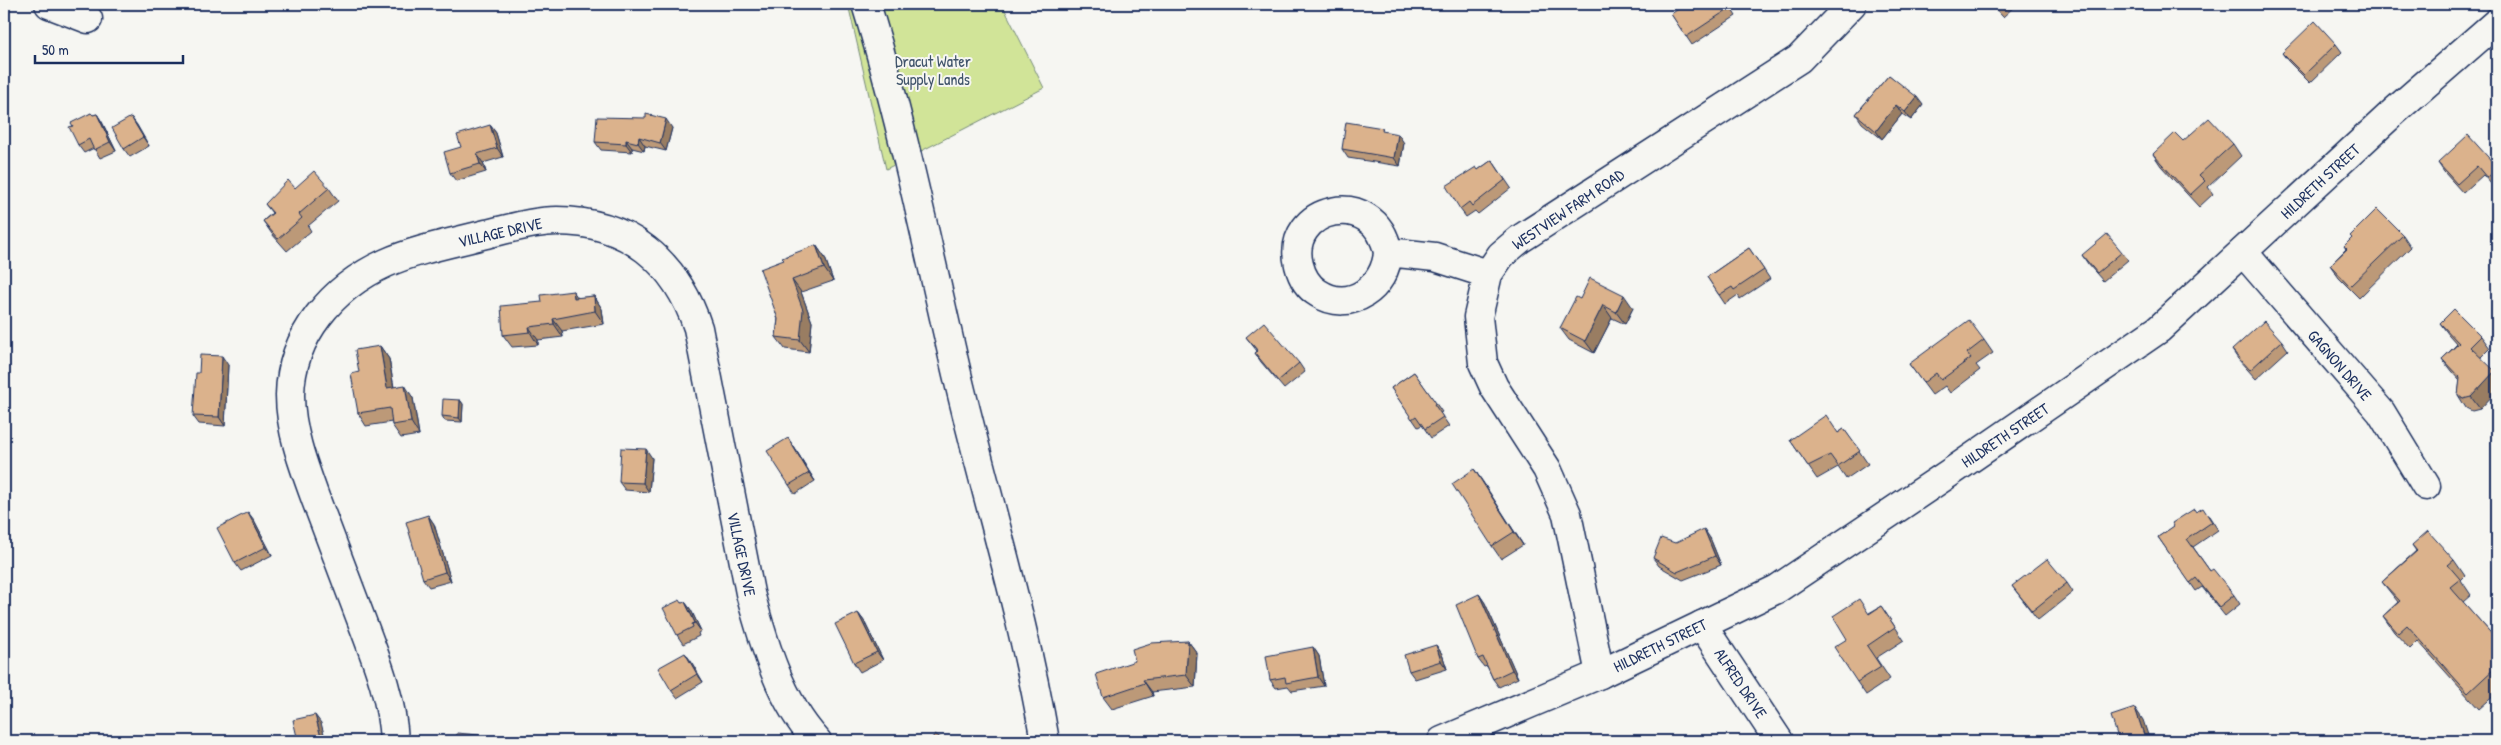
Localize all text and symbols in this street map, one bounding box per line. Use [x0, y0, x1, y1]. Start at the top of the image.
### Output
scale bar [35, 32, 182, 64]
text: 50 m [42, 39, 69, 60]
park label: Dracut Water Supply Lands [895, 50, 971, 90]
street label: HILDRETH STREET [2275, 138, 2365, 224]
street label: WESTVIEW FARM ROAD [1508, 163, 1629, 255]
street label: VILLAGE DRIVE [456, 212, 544, 252]
street label: GAGNON DRIVE [2303, 325, 2377, 405]
street label: HILDRETH STREET [1957, 397, 2054, 473]
street label: VILLAGE DRIVE [722, 510, 762, 598]
street label: HILDRETH STREET [1610, 613, 1711, 677]
street label: ALFRED DRIVE [1709, 644, 1773, 722]

